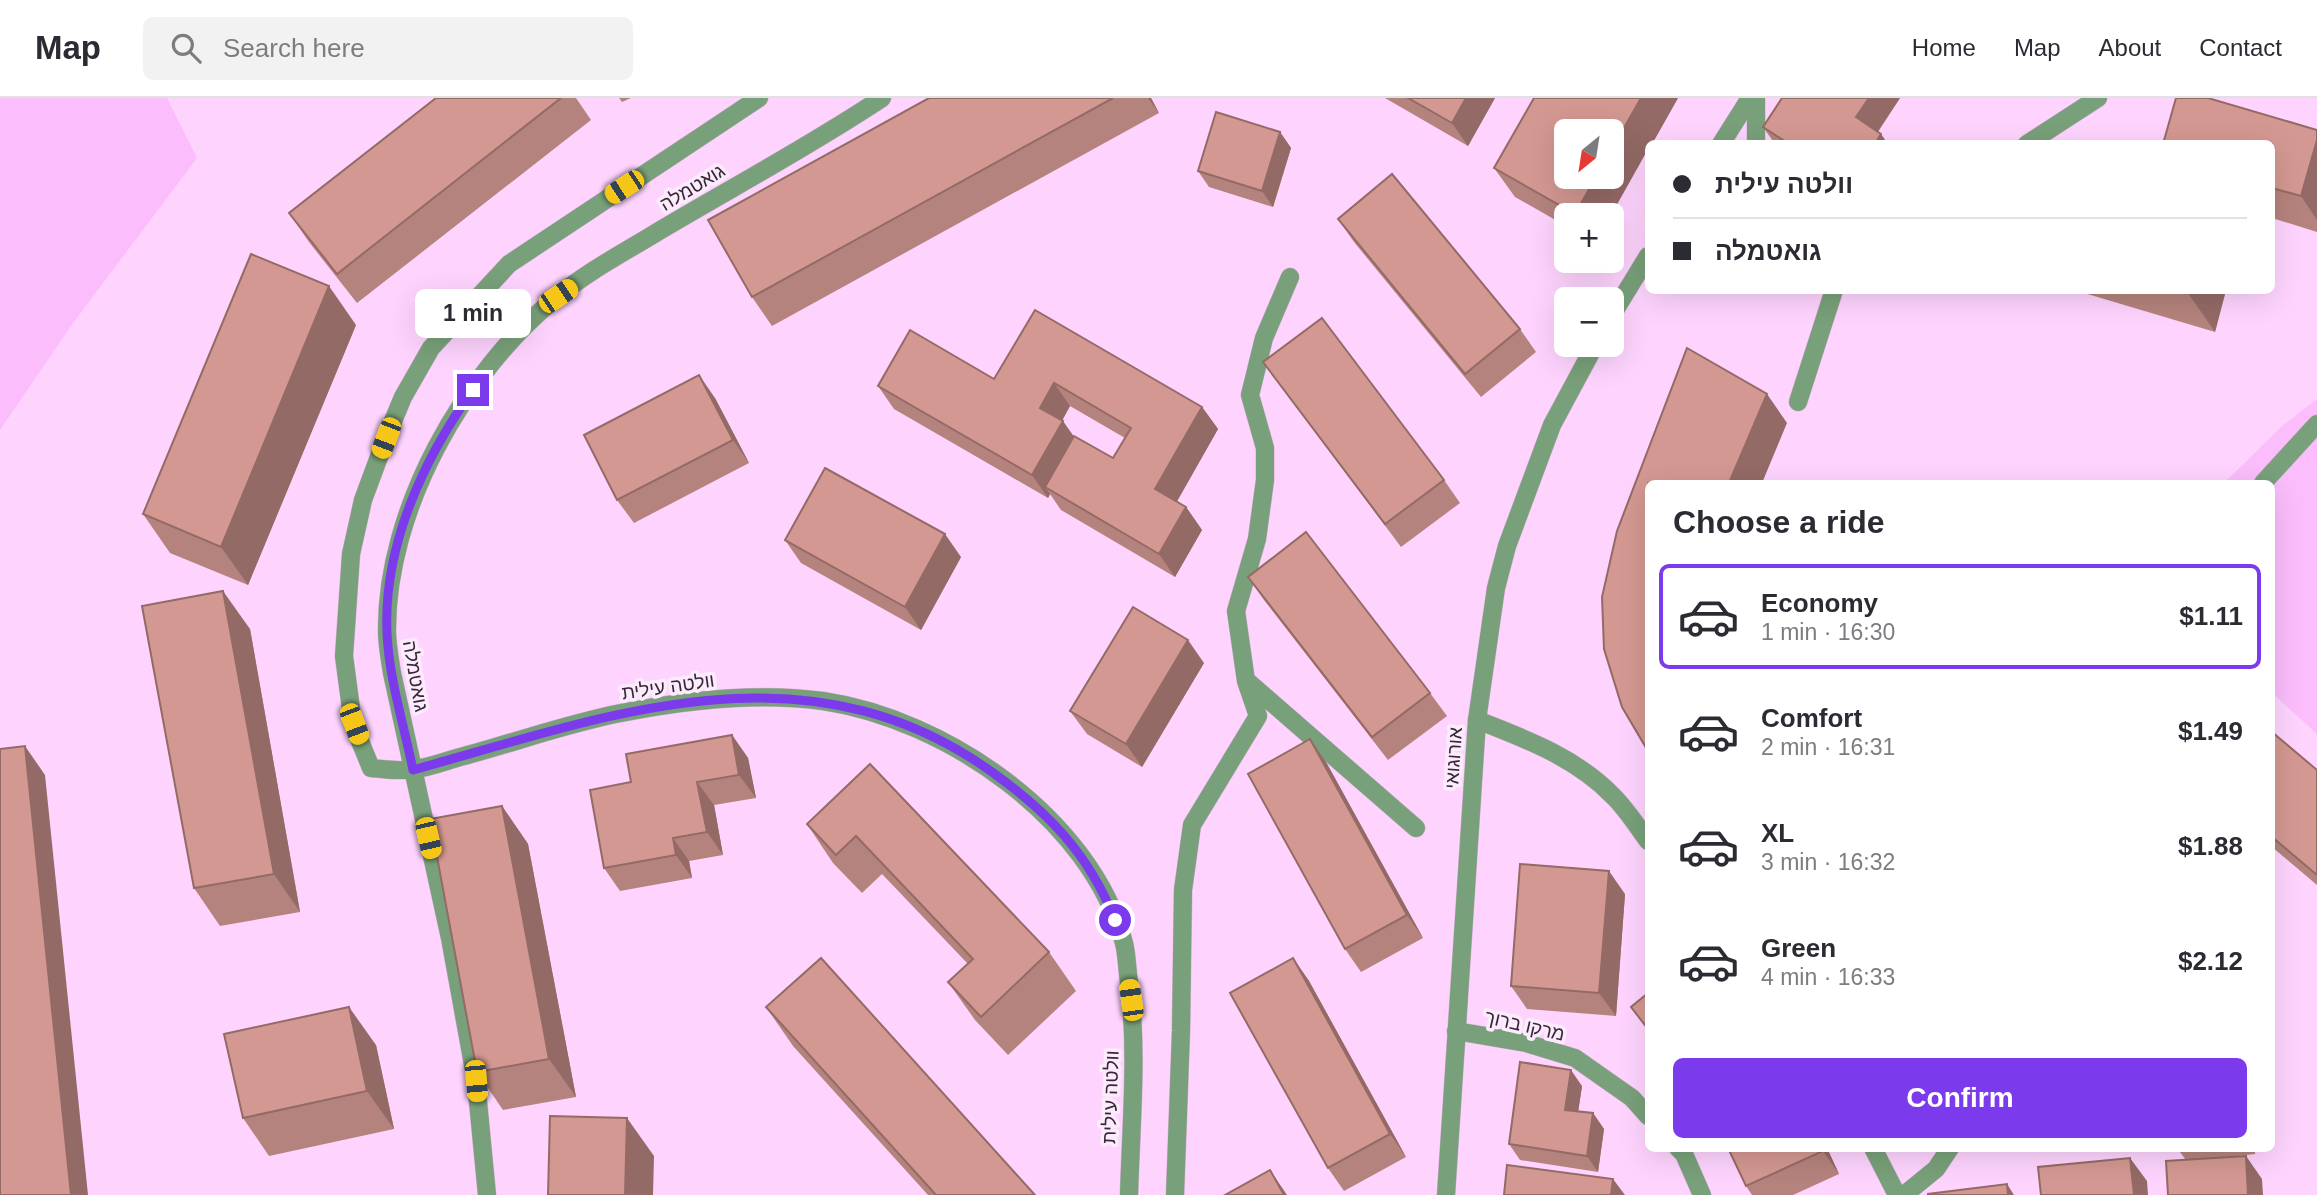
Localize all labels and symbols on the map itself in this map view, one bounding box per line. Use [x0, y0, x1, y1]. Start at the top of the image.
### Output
north arrow [1554, 119, 1624, 189]
street label: גואטמלה [656, 160, 728, 215]
car [601, 167, 648, 207]
car [535, 276, 582, 316]
callout: 1 min [415, 288, 531, 338]
route end [457, 374, 489, 406]
car [369, 415, 404, 461]
street label: גואטמלה [399, 639, 432, 713]
street label: וולטה עילית [620, 670, 716, 703]
car [337, 701, 372, 747]
street label: אורוגואי [1441, 726, 1466, 790]
car [414, 815, 443, 861]
route start [1099, 904, 1131, 936]
car [1118, 978, 1145, 1022]
street label: מרקו ברוך [1483, 1006, 1567, 1045]
street label: וולטה עילית [1098, 1050, 1123, 1144]
car [464, 1059, 489, 1103]

